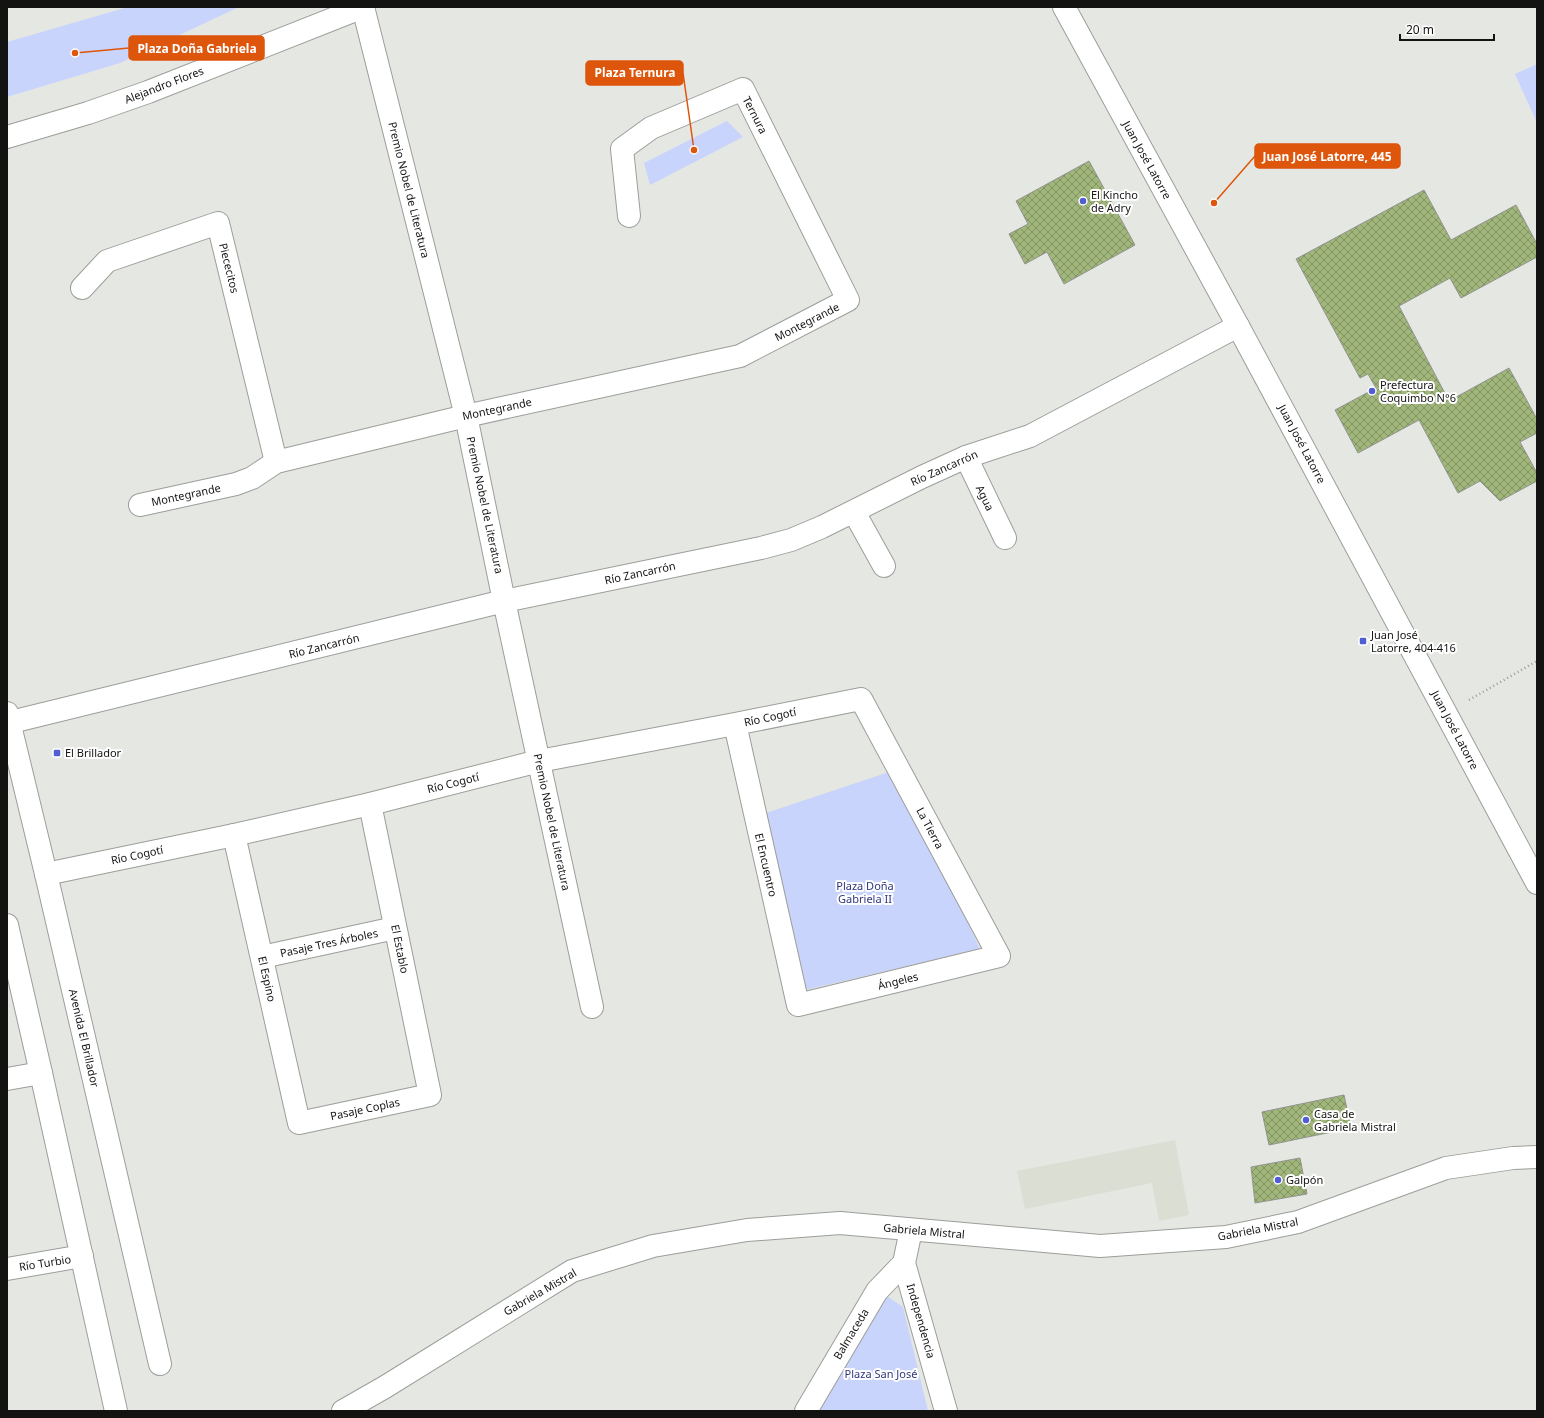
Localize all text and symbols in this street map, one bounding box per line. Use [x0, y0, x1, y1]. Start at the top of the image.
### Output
scale bar [1400, 16, 1494, 42]
text: 20 m [1406, 21, 1434, 38]
callout: Plaza Doña Gabriela [129, 36, 264, 60]
text: Plaza Doña Gabriela [137, 40, 257, 57]
callout: Plaza Ternura [586, 61, 683, 85]
street label: Alejandro Flores [122, 63, 205, 106]
text: Plaza Ternura [595, 64, 675, 81]
street label: Ternura [740, 93, 771, 136]
street label: Juan José Latorre [1119, 117, 1175, 202]
street label: Premio Nobel de Literatura [385, 120, 434, 260]
callout: Juan José Latorre, 445 [1255, 144, 1400, 168]
text: Juan José Latorre, 445 [1261, 148, 1392, 165]
place label: El Kincho de Adry [1091, 187, 1138, 215]
marker: El Kincho de Adry [1078, 196, 1088, 206]
street label: Piececitos [216, 241, 243, 295]
street label: Montegrande [772, 299, 842, 344]
place label: Prefectura Coquimbo N°6 [1380, 377, 1456, 405]
marker: Prefectura Coquimbo N°6 [1367, 386, 1377, 396]
street label: Montegrande [461, 394, 533, 423]
street label: Juan José Latorre [1275, 401, 1330, 486]
street label: Premio Nobel de Literatura [464, 435, 507, 575]
street label: Río Zancarrón [908, 446, 980, 489]
street label: Montegrande [150, 480, 222, 509]
street label: Agua [973, 482, 998, 513]
street label: Río Zancarrón [603, 558, 677, 587]
place label: Juan José Latorre, 404-416 [1370, 627, 1456, 655]
street label: Río Zancarrón [287, 630, 361, 662]
marker: Juan José Latorre, 404-416 [1358, 636, 1368, 646]
street label: Juan José Latorre [1428, 687, 1483, 772]
street label: Río Cogotí [742, 703, 799, 729]
place label: El Brillador [65, 745, 122, 760]
marker: El Brillador [52, 748, 62, 758]
street label: Premio Nobel de Literatura [531, 752, 574, 892]
street label: Río Cogotí [425, 769, 482, 796]
street label: La Tierra [913, 804, 948, 851]
street label: El Encuentro [752, 832, 781, 898]
street label: Río Cogotí [109, 841, 166, 867]
park label: Plaza Doña Gabriela II [836, 878, 894, 906]
street label: El Establo [388, 923, 413, 975]
street label: Pasaje Tres Árboles [279, 925, 379, 960]
street label: El Espino [255, 955, 280, 1003]
street label: Ángeles [876, 968, 920, 993]
street label: Avenida El Brillador [66, 987, 103, 1089]
street label: Pasaje Coplas [329, 1094, 401, 1123]
place label: Casa de Gabriela Mistral [1314, 1106, 1396, 1134]
marker: Casa de Gabriela Mistral [1301, 1115, 1311, 1125]
place label: Galpón [1286, 1172, 1323, 1187]
marker: Galpón [1273, 1175, 1283, 1185]
street label: Gabriela Mistral [1216, 1213, 1299, 1244]
street label: Gabriela Mistral [883, 1219, 965, 1242]
street label: Río Turbio [18, 1251, 72, 1274]
street label: Gabriela Mistral [501, 1265, 579, 1319]
street label: Independencia [904, 1282, 939, 1360]
street label: Balmaceda [829, 1305, 872, 1362]
park label: Plaza San José [845, 1366, 917, 1381]

